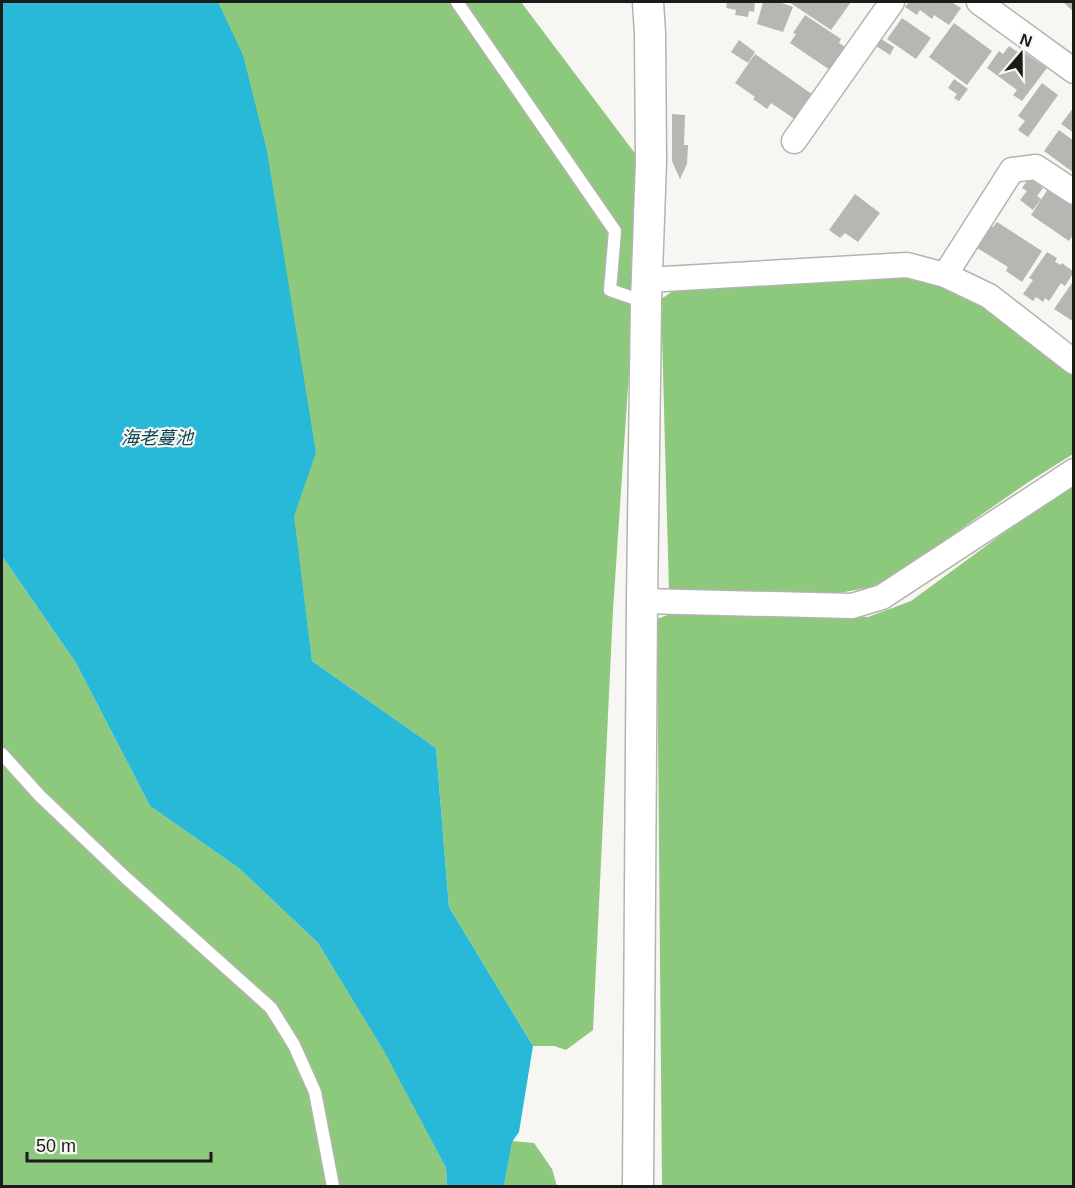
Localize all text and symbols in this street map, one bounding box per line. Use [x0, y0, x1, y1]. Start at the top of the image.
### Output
north arrow [991, 24, 1051, 84]
text: N [1018, 30, 1034, 50]
water label: 海老蔓池 [121, 428, 195, 448]
scale bar [27, 1125, 212, 1163]
text: 50 m [36, 1136, 76, 1156]

